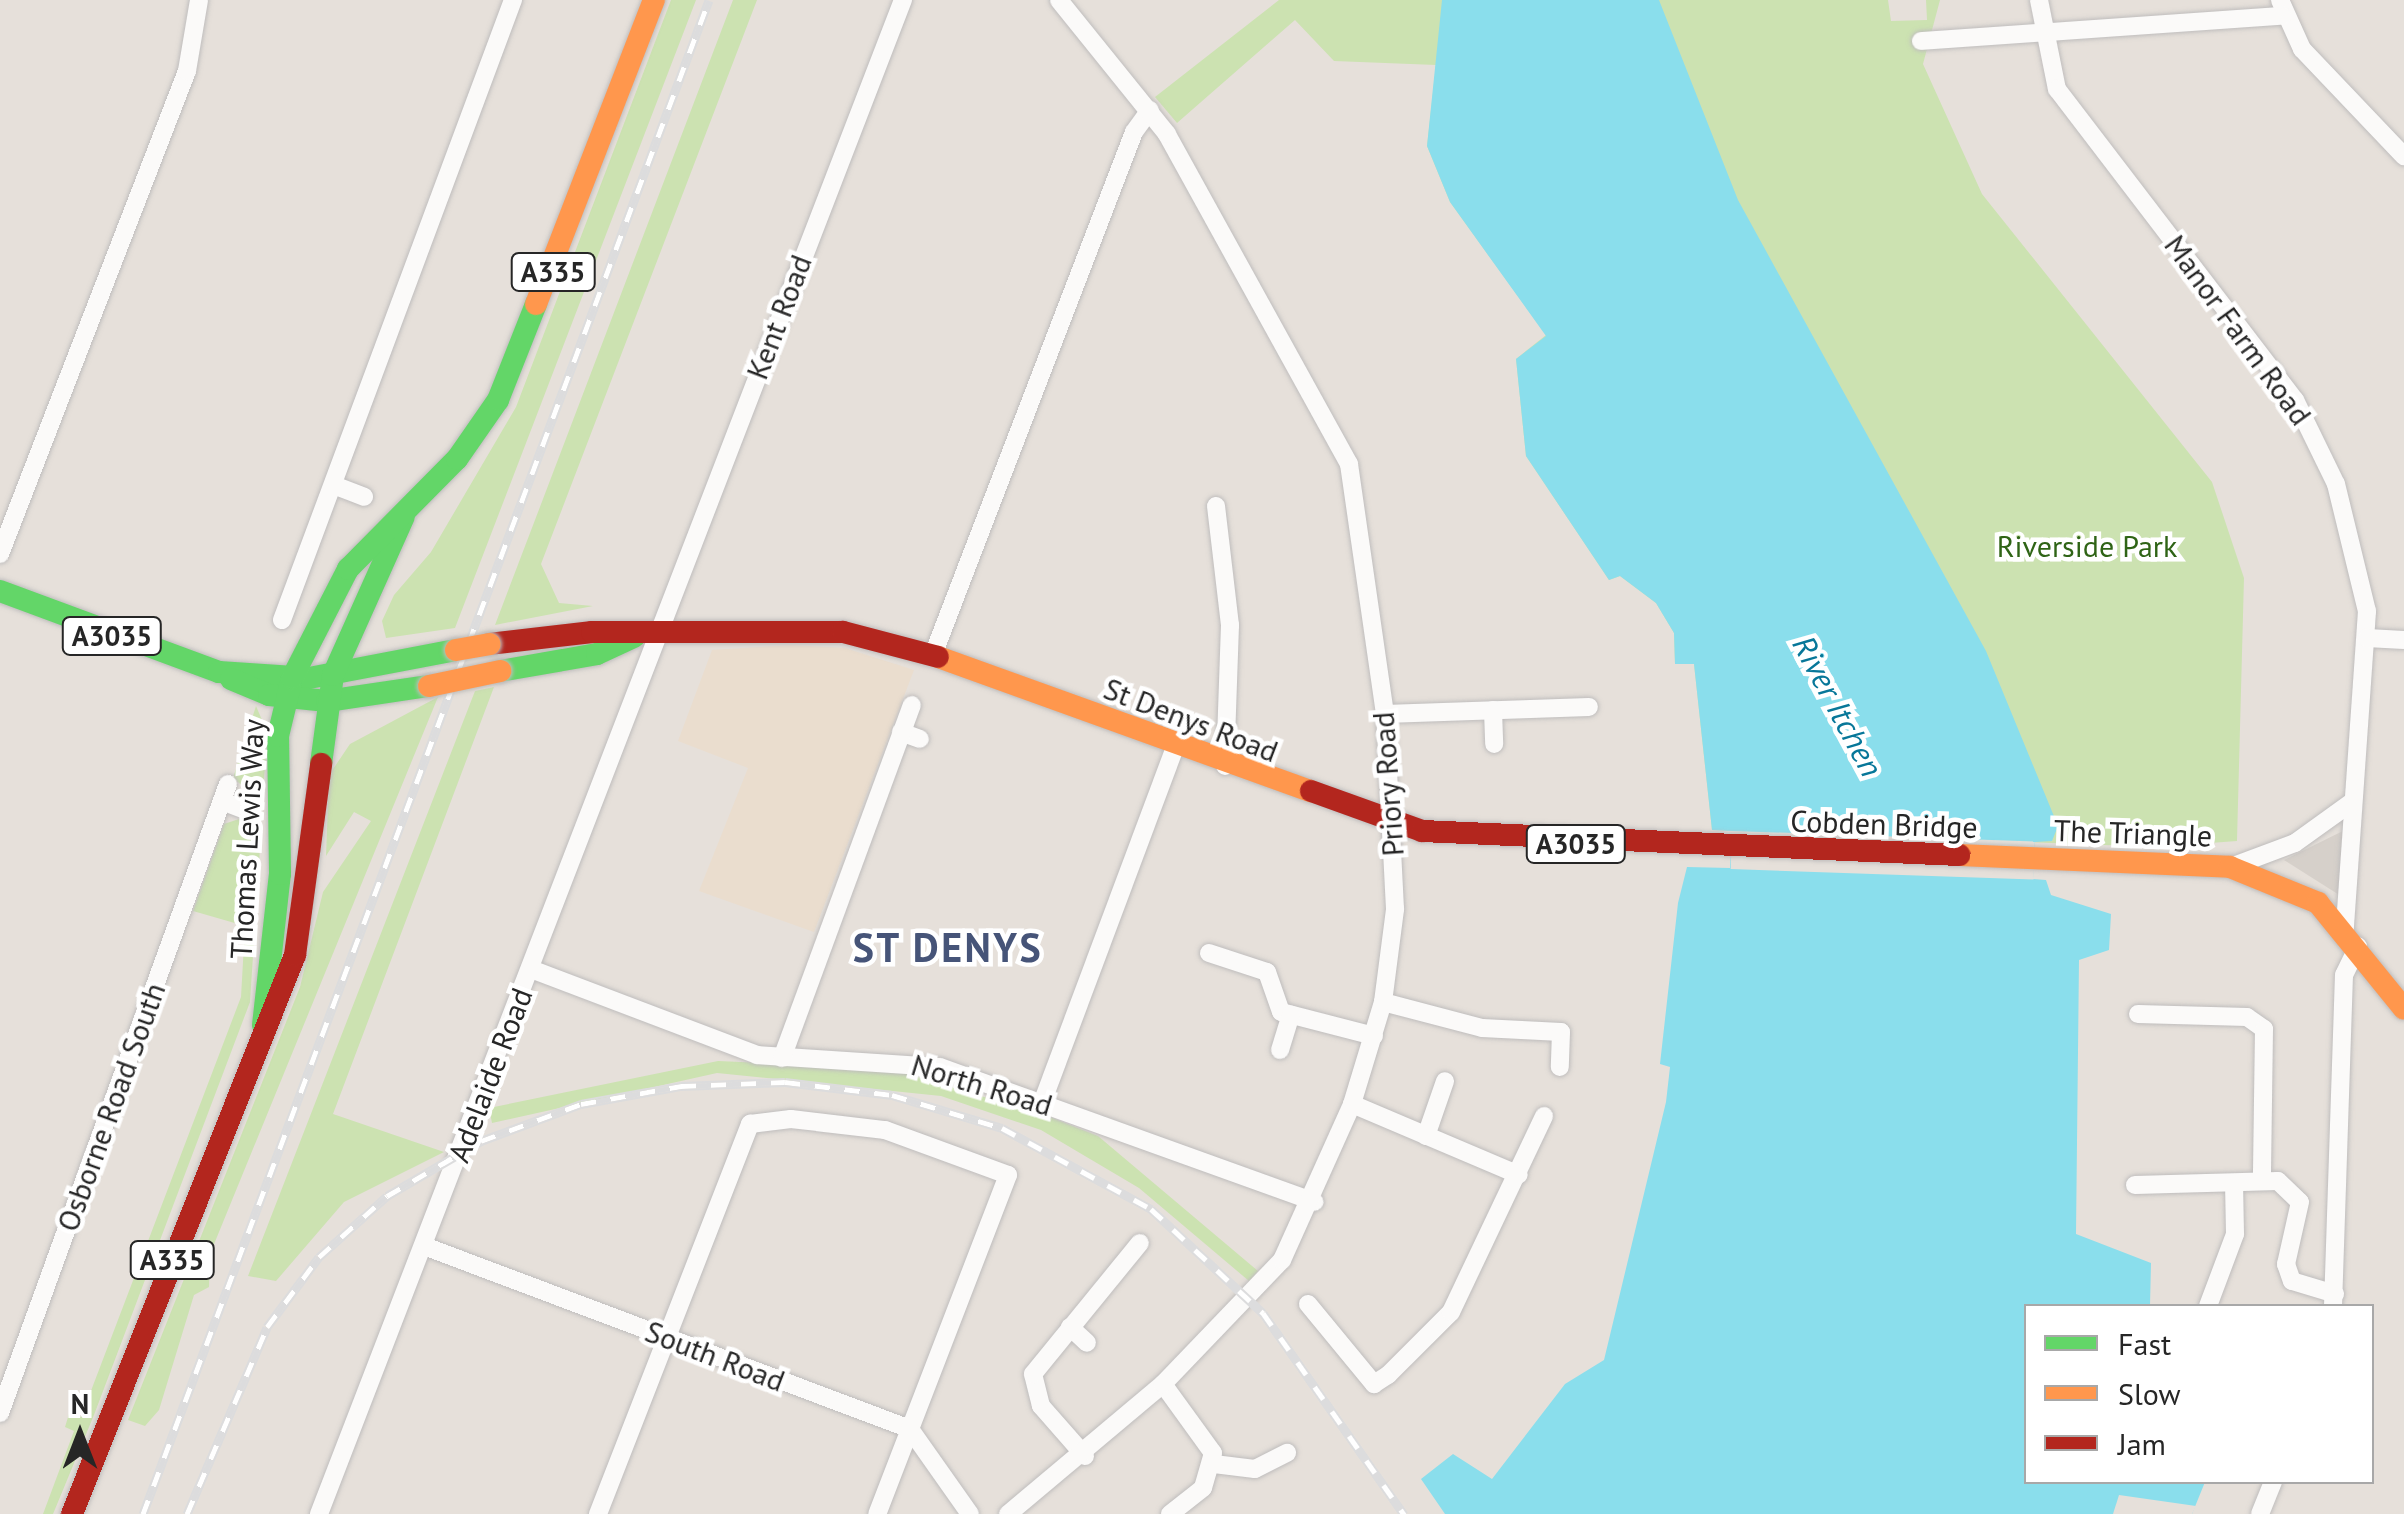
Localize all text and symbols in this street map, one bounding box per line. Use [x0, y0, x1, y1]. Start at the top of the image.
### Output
street label: Manor Farm Road [2157, 228, 2319, 432]
road number: A335 [510, 249, 596, 295]
street label: Kent Road [739, 250, 819, 384]
park label: Riverside Park [1997, 528, 2177, 564]
road number: A3035 [59, 613, 164, 659]
water label: River Itchen [1785, 629, 1891, 783]
street label: St Denys Road [1099, 670, 1283, 770]
street label: Priory Road [1365, 710, 1411, 858]
street label: Thomas Lewis Way [223, 718, 271, 960]
street label: Cobden Bridge [1790, 803, 1978, 845]
street label: The Triangle [2053, 812, 2213, 854]
road number: A3035 [1524, 821, 1628, 867]
district label: ST DENYS [852, 923, 1044, 971]
street label: Osborne Road South [49, 978, 173, 1236]
street label: Adelaide Road [440, 983, 540, 1167]
street label: North Road [907, 1047, 1057, 1123]
road number: A335 [130, 1237, 214, 1283]
legend [2024, 1304, 2374, 1484]
street label: South Road [640, 1313, 790, 1399]
text: Fast [2118, 1324, 2171, 1363]
text: Slow [2118, 1374, 2181, 1413]
north arrow [30, 1384, 130, 1484]
text: N [71, 1385, 89, 1422]
text: Jam [2118, 1424, 2166, 1463]

